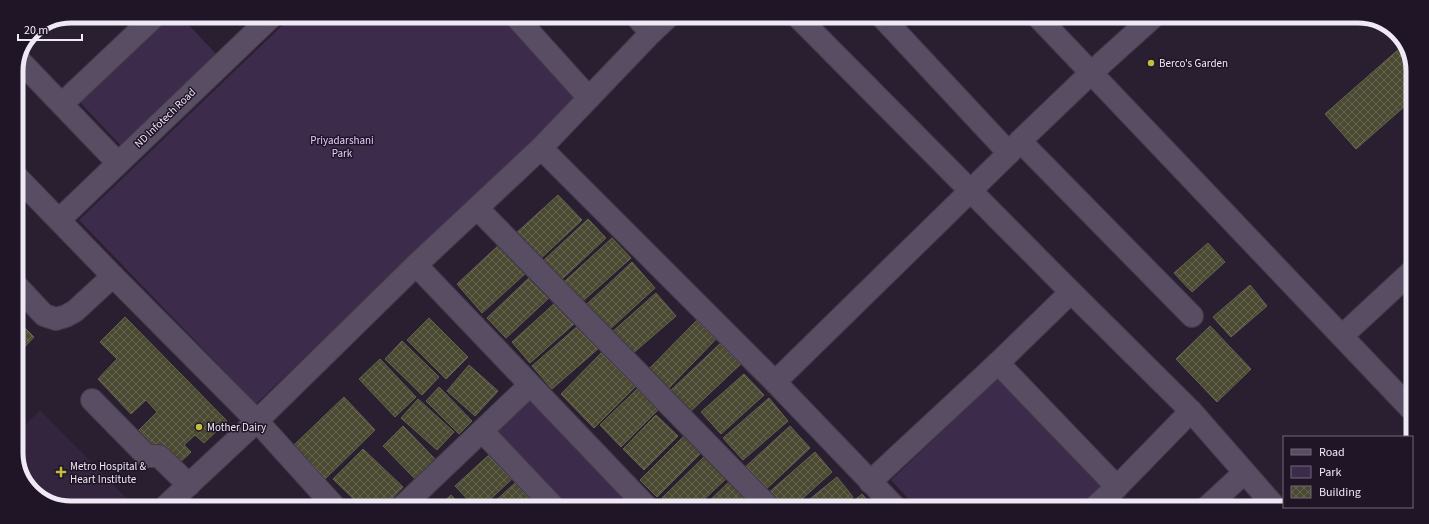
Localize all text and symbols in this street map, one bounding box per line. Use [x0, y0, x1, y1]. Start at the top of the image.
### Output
scale bar [18, 16, 82, 42]
text: 20 m [24, 22, 48, 39]
place label: Berco's Garden [1159, 56, 1228, 71]
marker: Berco's Garden [1146, 58, 1156, 68]
street label: ND Infotech Road [131, 85, 199, 151]
park label: Priyadarshani Park [310, 133, 374, 161]
place label: Mother Dairy [207, 420, 266, 435]
marker: Mother Dairy [194, 422, 204, 432]
legend [1283, 436, 1413, 508]
text: Road [1319, 444, 1345, 461]
place label: Metro Hospital & Heart Institute [70, 459, 146, 487]
text: Park [1319, 464, 1341, 481]
marker: Metro Hospital & Heart Institute [55, 466, 67, 478]
text: Building [1319, 484, 1361, 501]

